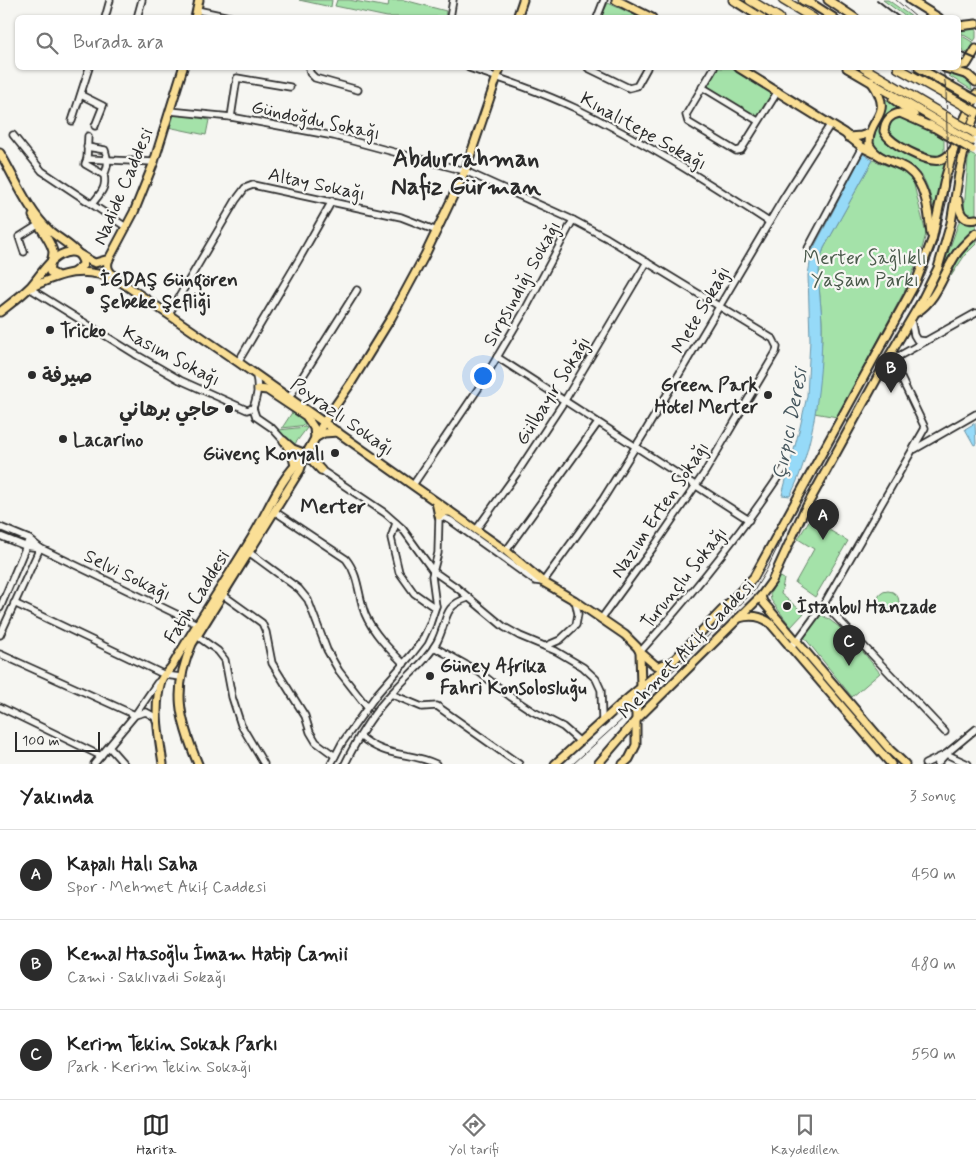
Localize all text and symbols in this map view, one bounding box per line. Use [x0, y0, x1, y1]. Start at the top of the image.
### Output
search box [15, 15, 961, 70]
icon: search [33, 29, 61, 57]
text: Burada ara [73, 30, 164, 55]
street label: Kınalıtepe Sokağı [575, 86, 711, 177]
street label: Gündoğdu Sokağı [249, 95, 382, 147]
street label: Nadide Caddesi [87, 124, 159, 249]
district label: Abdurrahman Nafiz Gürman [391, 144, 541, 203]
street label: Altay Sokağı [266, 162, 368, 208]
street label: Sırpsındığı Sokağı [477, 216, 568, 351]
park label: Merter Sağlıklı Yaşam Parkı [803, 246, 927, 293]
street label: Mete Sokağı [666, 261, 737, 359]
place label: İGDAŞ Güngören Şebeke Şefliği [100, 268, 238, 316]
marker: İGDAŞ Güngören Şebeke Şefliği [84, 284, 96, 296]
place label: Tricko [60, 319, 106, 344]
street label: Kasım Sokağı [118, 320, 224, 393]
marker: Tricko [44, 324, 56, 336]
street label: Gülbayır Sokağı [510, 332, 598, 451]
pin: B [875, 352, 907, 393]
your location [470, 363, 496, 389]
place label: صيرفة [42, 364, 92, 389]
water label: Çırpıcı Deresi [766, 364, 815, 482]
marker: صيرفة [26, 369, 38, 381]
street label: Poyrazlı Sokağı [285, 372, 399, 463]
place label: Green Park Hotel Merter [654, 373, 759, 420]
marker: Green Park Hotel Merter [762, 389, 774, 401]
place label: حاجي برهاني [119, 398, 219, 426]
marker: حاجي برهاني [223, 403, 235, 415]
place label: Lacarino [73, 428, 143, 453]
marker: Lacarino [57, 433, 69, 445]
street label: Nazım Erten Sokağı [605, 437, 716, 583]
place label: Güvenç Konyalı [203, 442, 325, 467]
marker: Güvenç Konyalı [329, 447, 341, 459]
district label: Merter [300, 493, 366, 521]
pin: A [807, 499, 839, 540]
street label: Turunçlu Sokağı [635, 522, 734, 635]
street label: Selvi Sokağı [79, 544, 175, 608]
street label: Fatih Caddesi [159, 545, 236, 648]
street label: Mehmet Akif Caddesi [613, 573, 761, 725]
place label: İstanbul Hanzade [797, 595, 937, 620]
marker: İstanbul Hanzade [781, 600, 793, 612]
pin: C [833, 625, 865, 666]
place label: Güney Afrika Fahri Konsolosluğu [440, 654, 587, 702]
marker: Güney Afrika Fahri Konsolosluğu [424, 670, 436, 682]
scale bar [15, 729, 100, 752]
text: 100 m [22, 732, 60, 750]
text: Yakında [20, 783, 94, 811]
text: 3 sonuç [909, 786, 956, 807]
text: Kapalı Halı Saha [67, 852, 198, 877]
text: A [31, 864, 41, 885]
text: 450 m [911, 864, 956, 885]
text: Spor · Mehmet Akif Caddesi [67, 877, 267, 898]
text: Kemal Hasoğlu İmam Hatip Camii [67, 942, 348, 967]
text: B [31, 954, 41, 975]
text: 480 m [911, 954, 956, 975]
text: Cami · Saklıvadi Sokağı [67, 967, 226, 988]
text: Kerim Tekin Sokak Parkı [67, 1032, 278, 1057]
text: C [30, 1044, 42, 1065]
text: 550 m [911, 1044, 956, 1065]
text: Park · Kerim Tekin Sokağı [67, 1057, 252, 1078]
tab: Harita [136, 1111, 176, 1159]
tab: Yol tarifi [449, 1111, 499, 1159]
tab: Kaydedilen [771, 1111, 840, 1159]

